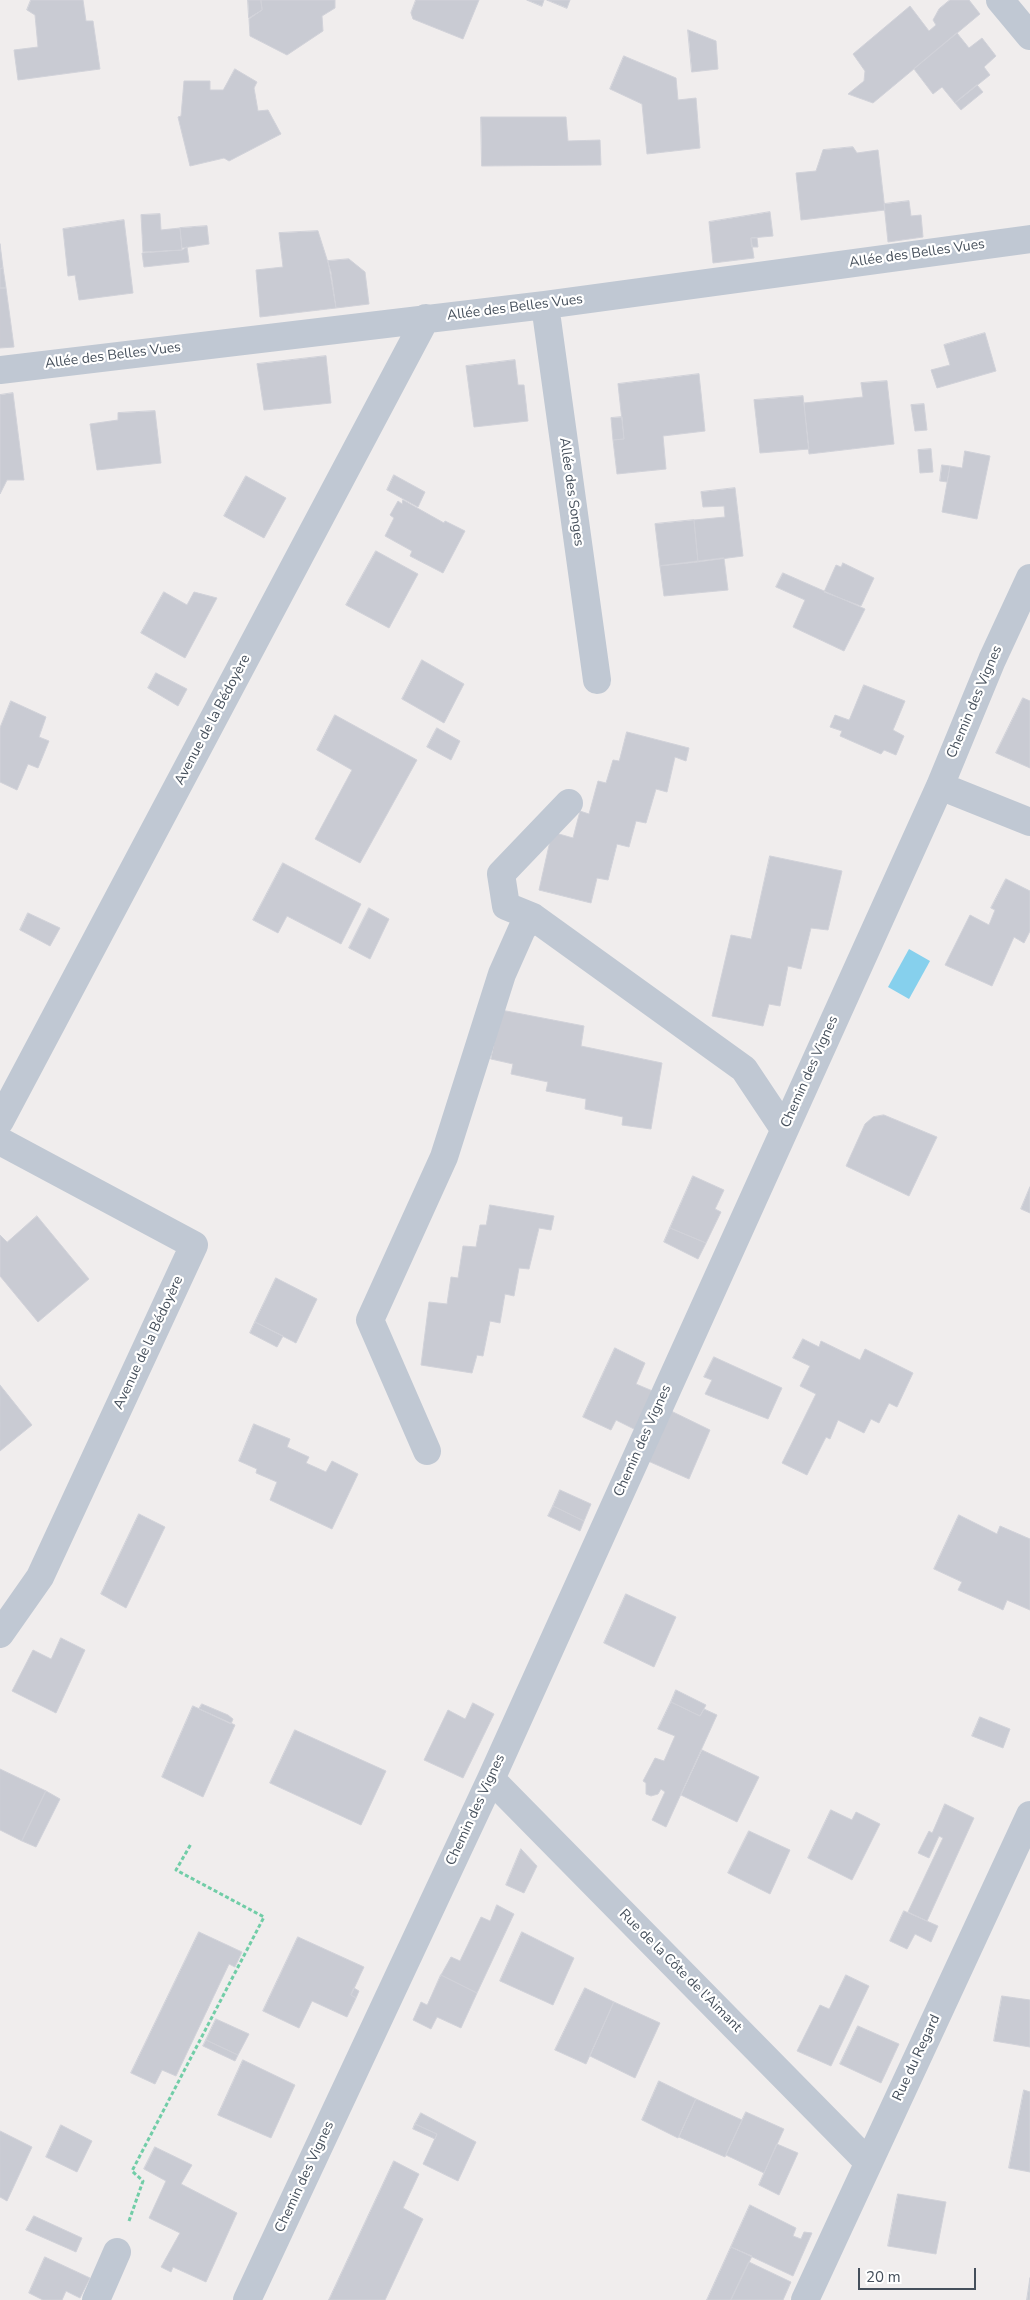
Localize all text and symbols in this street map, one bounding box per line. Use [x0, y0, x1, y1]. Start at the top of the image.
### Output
street label: Allée des Belles Vues [848, 236, 986, 272]
street label: Allée des Belles Vues [446, 291, 584, 325]
street label: Allée des Belles Vues [44, 339, 182, 373]
street label: Allée des Songes [555, 437, 587, 547]
street label: Chemin des Vignes [944, 643, 1006, 761]
street label: Avenue de la Bédoyère [171, 652, 255, 788]
street label: Chemin des Vignes [778, 1013, 842, 1131]
street label: Avenue de la Bédoyère [111, 1274, 187, 1412]
street label: Chemin des Vignes [611, 1382, 675, 1500]
street label: Chemin des Vignes [443, 1752, 509, 1868]
street label: Rue de la Côte de l'Aimant [615, 1906, 745, 2036]
street label: Rue du Regard [890, 2012, 944, 2104]
street label: Chemin des Vignes [272, 2119, 338, 2235]
scale bar [860, 2258, 978, 2290]
text: 20 m [866, 2267, 901, 2287]

